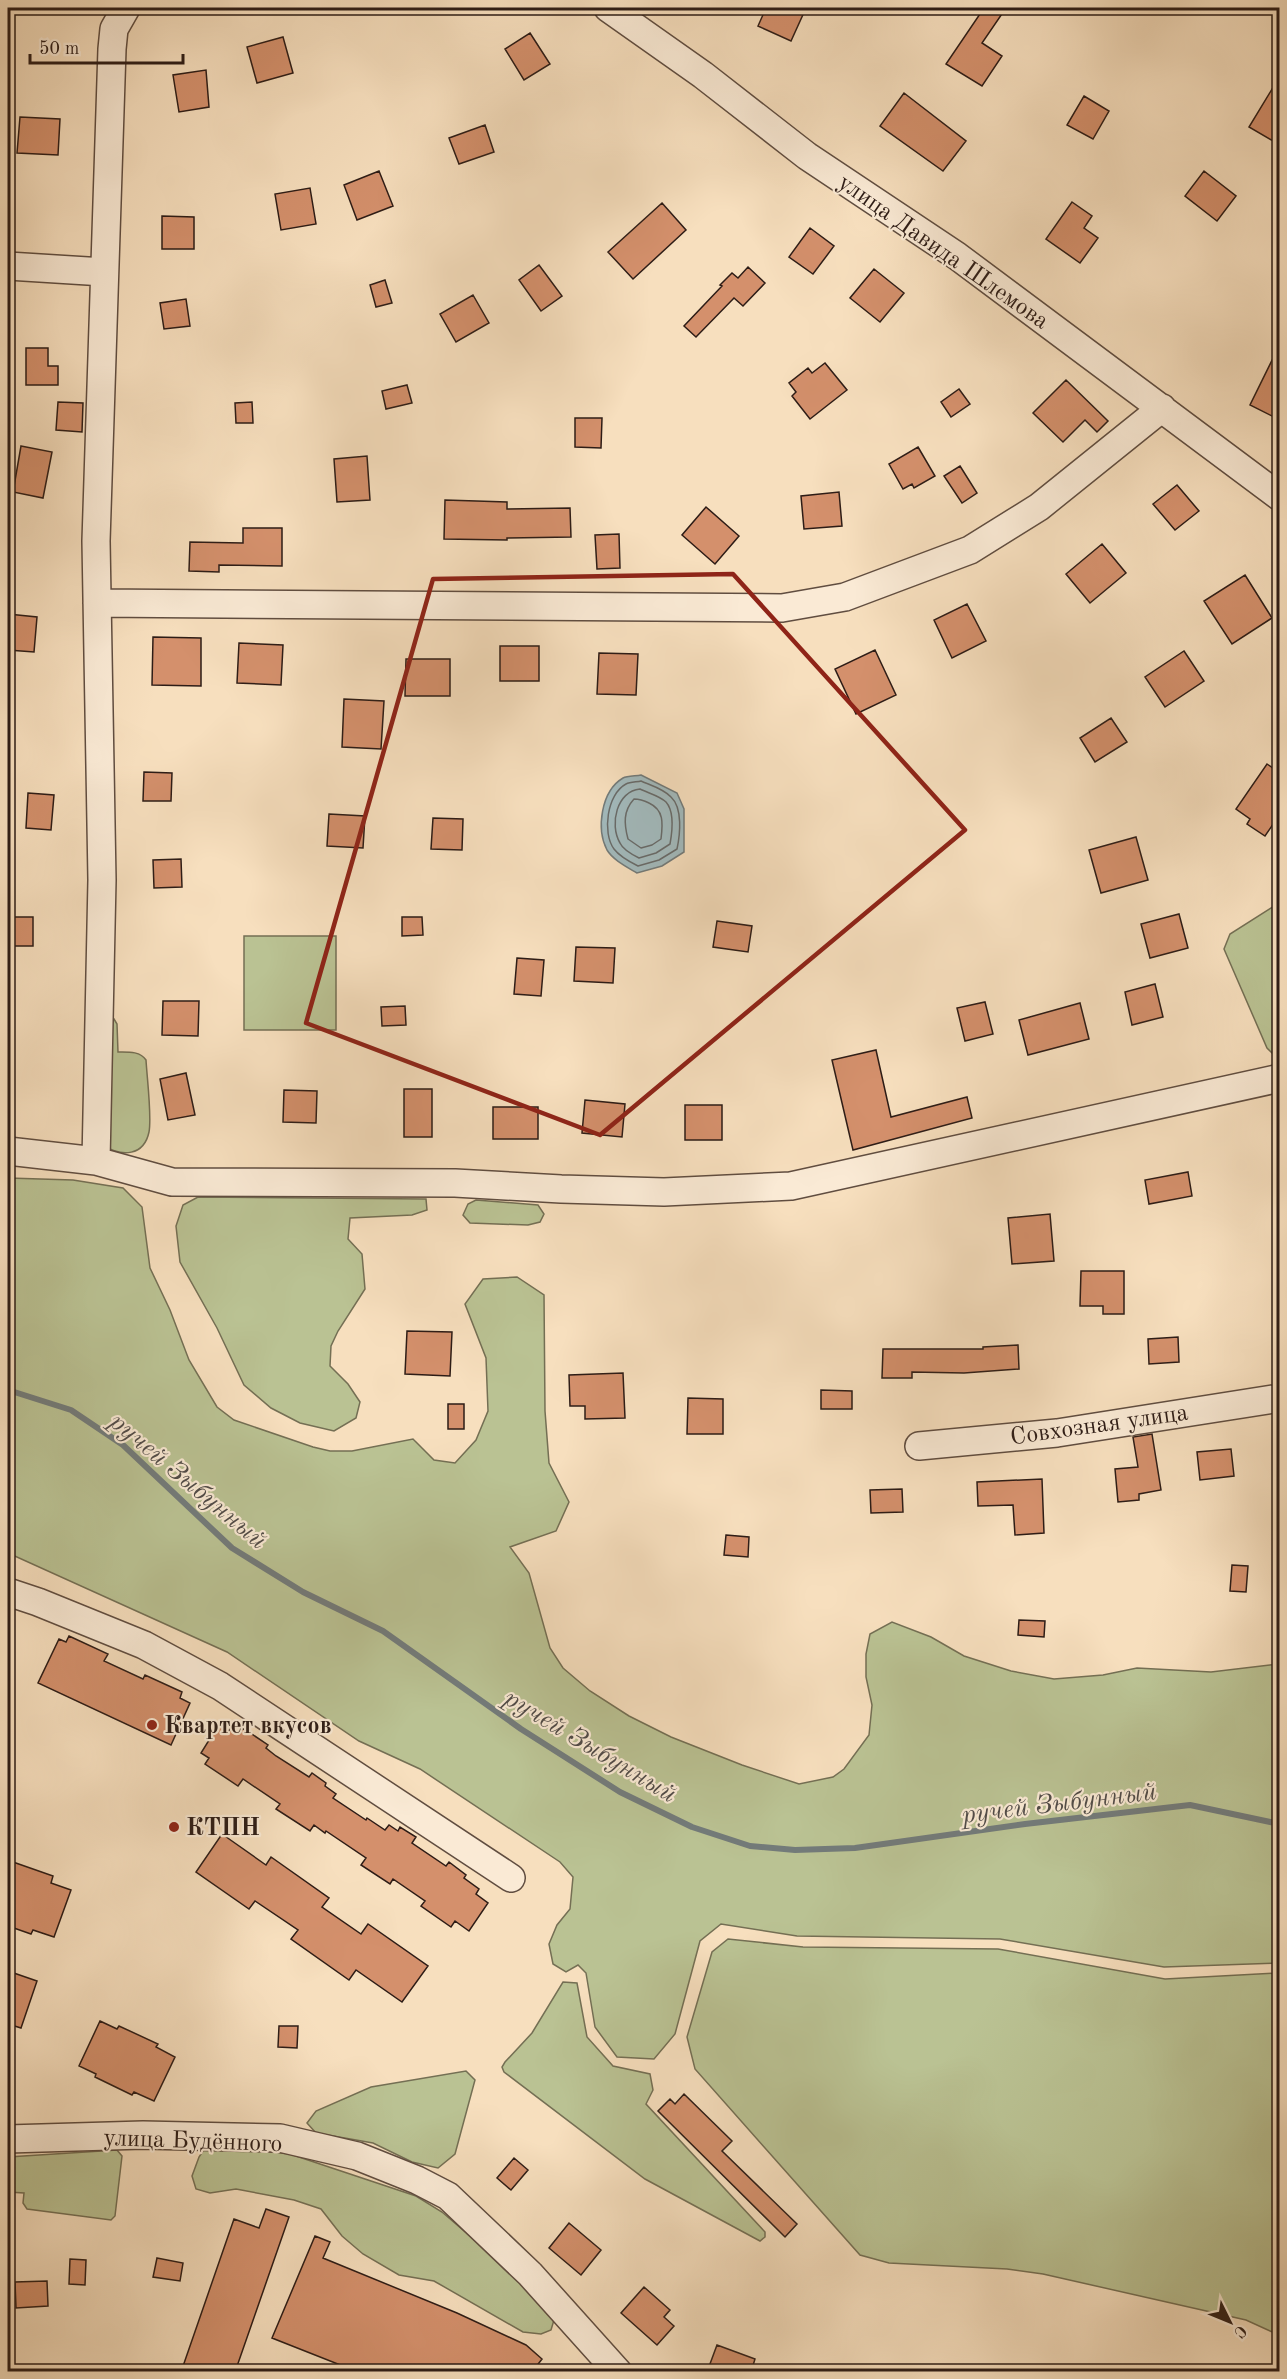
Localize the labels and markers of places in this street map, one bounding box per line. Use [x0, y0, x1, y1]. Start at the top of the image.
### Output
place label: Квартет вкусов [164, 1715, 332, 1739]
marker: Квартет вкусов [145, 1718, 159, 1732]
place label: КТПН [186, 1817, 260, 1841]
marker: КТПН [167, 1820, 181, 1834]

